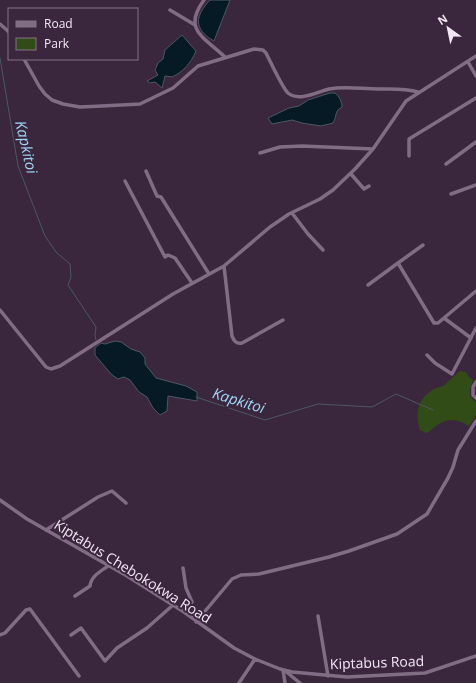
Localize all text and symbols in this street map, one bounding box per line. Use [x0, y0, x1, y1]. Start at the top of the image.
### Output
legend [8, 8, 138, 60]
north arrow [428, 8, 468, 48]
text: N [434, 10, 450, 28]
text: Road [44, 15, 73, 32]
text: Park [44, 35, 70, 52]
water label: Kapkitoi [11, 119, 43, 176]
water label: Kapkitoi [210, 383, 268, 417]
street label: Kiptabus Chebokokwa Road [51, 515, 215, 627]
street label: Kiptabus Road [330, 651, 424, 673]

